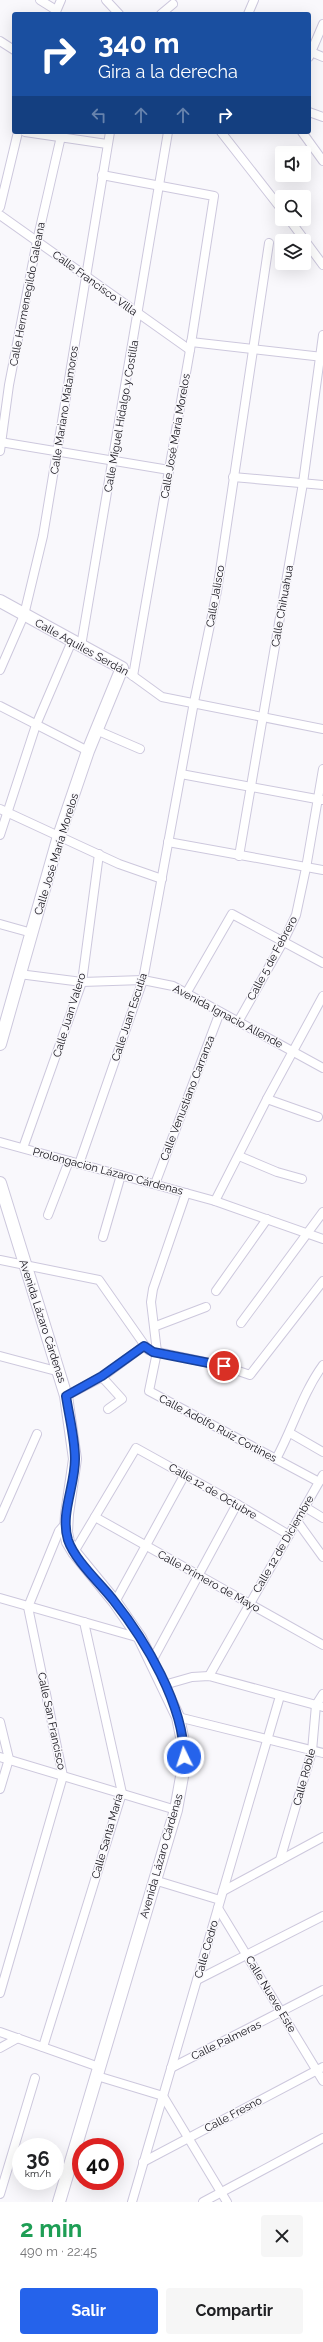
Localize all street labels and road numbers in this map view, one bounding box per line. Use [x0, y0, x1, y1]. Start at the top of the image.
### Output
street label: Calle Hermenegildo Galeana [7, 221, 48, 367]
street label: Calle Francisco Villa [50, 248, 140, 319]
street label: Calle Miguel Hidalgo y Costilla [102, 339, 141, 493]
street label: Calle Mariano Matamoros [48, 345, 81, 475]
street label: Calle José María Morelos [158, 373, 193, 500]
street label: Calle Jalisco [204, 564, 227, 628]
street label: Calle Chihuahua [269, 564, 296, 648]
street label: Calle Aquiles Serdán [33, 616, 131, 679]
street label: Calle José María Morelos [32, 792, 81, 917]
street label: Calle 5 de Febrero [245, 914, 300, 1003]
street label: Calle Juan Valero [50, 971, 89, 1059]
street label: Calle Juan Escutia [109, 971, 150, 1063]
street label: Avenida Ignacio Allende [171, 982, 285, 1051]
street label: Calle Venustiano Carranza [158, 1034, 217, 1162]
street label: Prolongación Lázaro Cárdenas [31, 1145, 184, 1198]
street label: Avenida Lázaro Cárdenas [16, 1258, 69, 1384]
street label: Calle Adolfo Ruiz Cortines [157, 1392, 279, 1465]
street label: Calle 12 de Octubre [166, 1461, 260, 1522]
street label: Calle 12 de Diciembre [250, 1493, 317, 1595]
street label: Calle Primero de Mayo [155, 1548, 263, 1615]
street label: Calle San Francisco [35, 1671, 68, 1771]
street label: Calle Roble [291, 1747, 318, 1807]
street label: Calle Santa María [89, 1792, 126, 1880]
street label: Avenida Lázaro Cárdenas [137, 1792, 185, 1920]
street label: Calle Cedro [192, 1918, 221, 1980]
street label: Calle Nueve Este [243, 1954, 299, 2035]
street label: Calle Palmeras [189, 2018, 263, 2063]
street label: Calle Fresno [202, 2094, 265, 2135]

